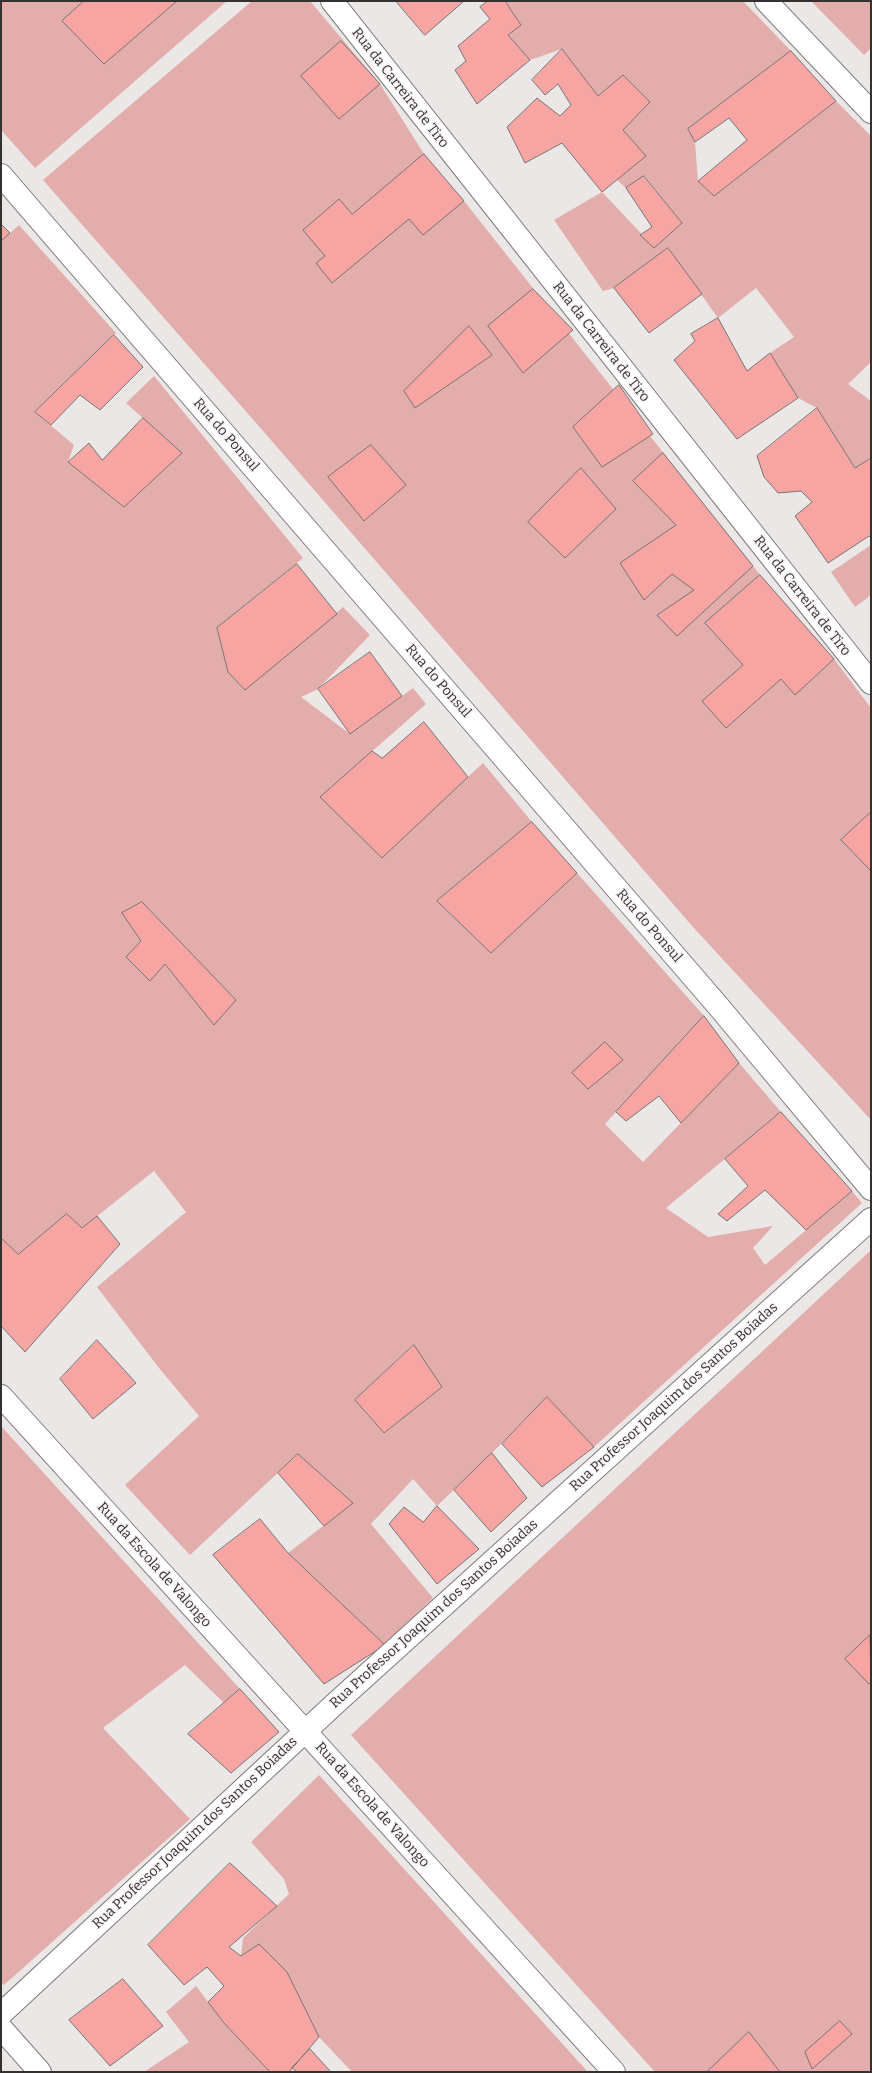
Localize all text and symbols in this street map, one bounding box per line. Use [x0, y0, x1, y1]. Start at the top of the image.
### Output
street label: Rua da Carreira de Tiro [348, 25, 452, 151]
street label: Rua da Carreira de Tiro [549, 279, 653, 405]
street label: Rua do Ponsul [190, 395, 262, 475]
street label: Rua da Carreira de Tiro [750, 533, 854, 659]
street label: Rua do Ponsul [402, 641, 474, 721]
street label: Rua do Ponsul [613, 886, 685, 966]
street label: Rua Professor Joaquim dos Santos Boiadas [567, 1299, 781, 1495]
street label: Rua da Escola de Valongo [93, 1499, 215, 1631]
street label: Rua Professor Joaquim dos Santos Boiadas [327, 1516, 541, 1712]
street label: Rua Professor Joaquim dos Santos Boiadas [89, 1733, 301, 1933]
street label: Rua da Escola de Valongo [311, 1739, 433, 1871]

